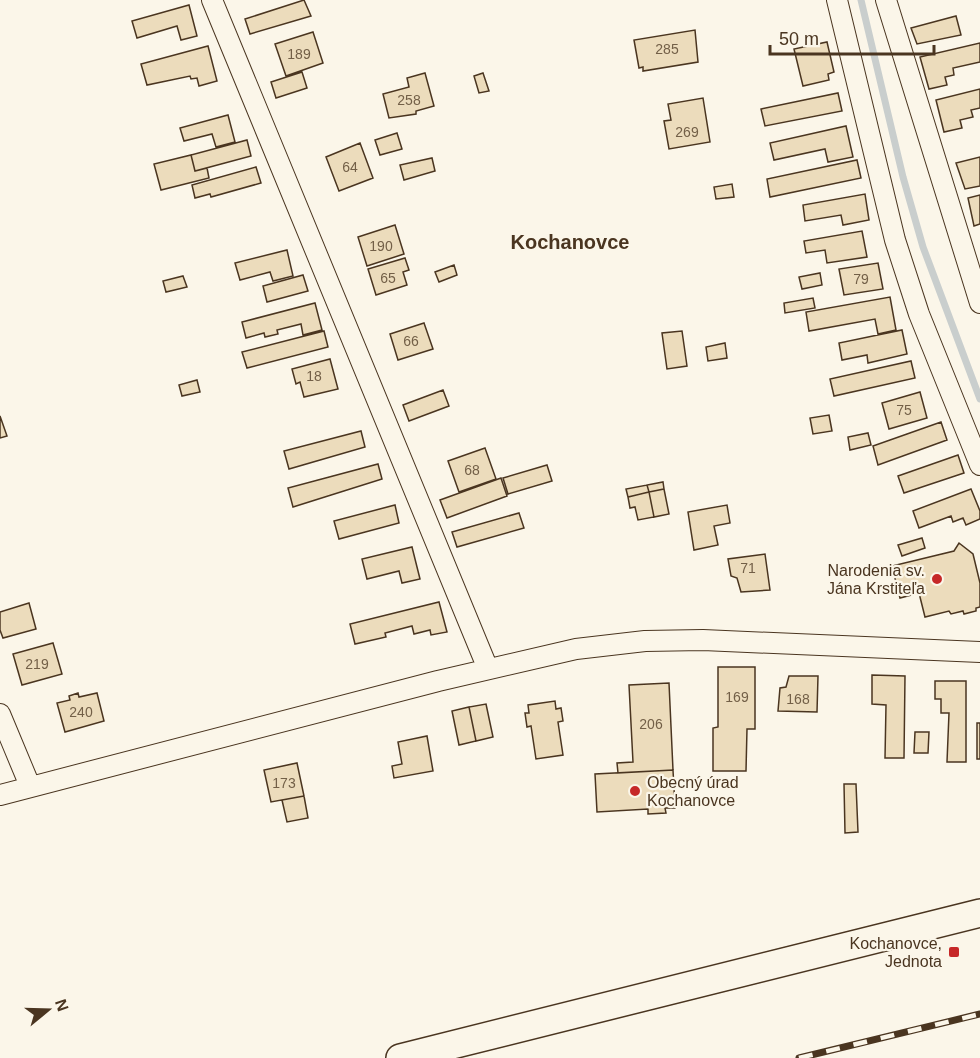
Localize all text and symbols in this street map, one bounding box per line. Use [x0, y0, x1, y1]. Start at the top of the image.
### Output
scale bar [770, 18, 934, 56]
text: 50 m [779, 29, 819, 49]
house number: 285 [655, 41, 679, 57]
house number: 189 [287, 46, 311, 62]
house number: 258 [397, 92, 421, 108]
house number: 269 [675, 124, 699, 140]
house number: 64 [342, 159, 358, 175]
district label: Kochanovce [511, 231, 629, 253]
house number: 190 [369, 238, 393, 254]
house number: 65 [380, 270, 396, 286]
house number: 79 [853, 271, 869, 287]
house number: 66 [403, 333, 419, 349]
house number: 18 [306, 368, 322, 384]
house number: 75 [896, 402, 912, 418]
house number: 68 [464, 462, 480, 478]
house number: 71 [740, 560, 756, 576]
place label: Narodenia sv. Jána Krstiteľa [827, 562, 925, 597]
marker: Narodenia sv. Jána Krstiteľa [930, 572, 944, 586]
house number: 219 [25, 656, 49, 672]
house number: 169 [725, 689, 749, 705]
house number: 168 [786, 691, 810, 707]
house number: 240 [69, 704, 93, 720]
house number: 206 [639, 716, 663, 732]
place label: Obecný úrad Kochanovce [647, 774, 739, 809]
house number: 173 [272, 775, 296, 791]
marker: Obecný úrad Kochanovce [628, 784, 642, 798]
place label: Kochanovce, Jednota [849, 935, 942, 970]
marker: Kochanovce, Jednota [947, 945, 961, 959]
north arrow [18, 980, 78, 1040]
text: N [52, 997, 72, 1014]

